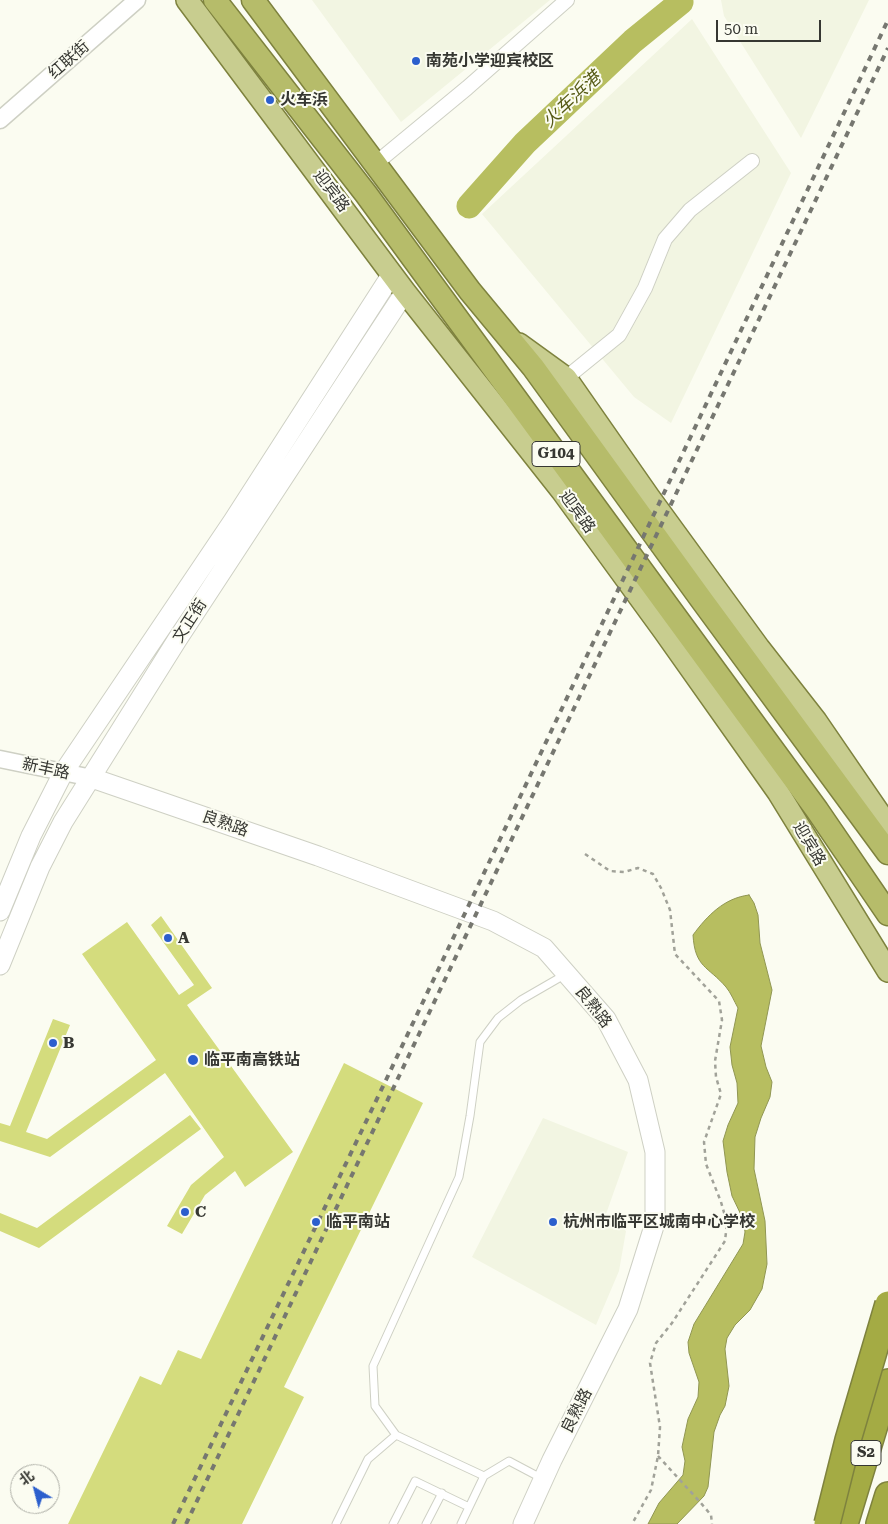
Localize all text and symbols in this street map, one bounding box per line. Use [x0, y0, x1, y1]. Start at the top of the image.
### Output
scale bar [718, 10, 823, 42]
text: 50 m [724, 20, 758, 38]
street label: 红联街 [45, 37, 93, 83]
place label: 南苑小学迎宾校区 [426, 51, 554, 71]
marker: 南苑小学迎宾校区 [410, 55, 422, 67]
water label: 火车浜港 [538, 68, 606, 132]
place label: 火车浜 [280, 90, 328, 110]
marker: 火车浜 [264, 94, 276, 106]
street label: 迎宾路 [309, 166, 353, 216]
road number: G104 [532, 442, 580, 466]
street label: 迎宾路 [555, 487, 599, 537]
street label: 文正街 [169, 596, 211, 646]
street label: 新丰路 [21, 755, 71, 783]
street label: 良熟路 [199, 807, 251, 841]
street label: 迎宾路 [788, 818, 830, 870]
place label: A [178, 928, 190, 948]
marker: A [162, 932, 174, 944]
street label: 良熟路 [571, 982, 615, 1032]
place label: B [63, 1033, 75, 1053]
marker: B [47, 1037, 59, 1049]
place label: 临平南高铁站 [204, 1050, 300, 1070]
marker: 临平南高铁站 [186, 1053, 200, 1067]
place label: C [195, 1202, 206, 1222]
marker: C [179, 1206, 191, 1218]
place label: 临平南站 [326, 1212, 390, 1232]
place label: 杭州市临平区城南中心学校 [563, 1212, 755, 1232]
marker: 临平南站 [310, 1216, 322, 1228]
marker: 杭州市临平区城南中心学校 [547, 1216, 559, 1228]
street label: 良熟路 [558, 1385, 596, 1437]
road number: S2 [851, 1440, 881, 1466]
north arrow [10, 1464, 60, 1514]
text: 北 [16, 1467, 37, 1488]

